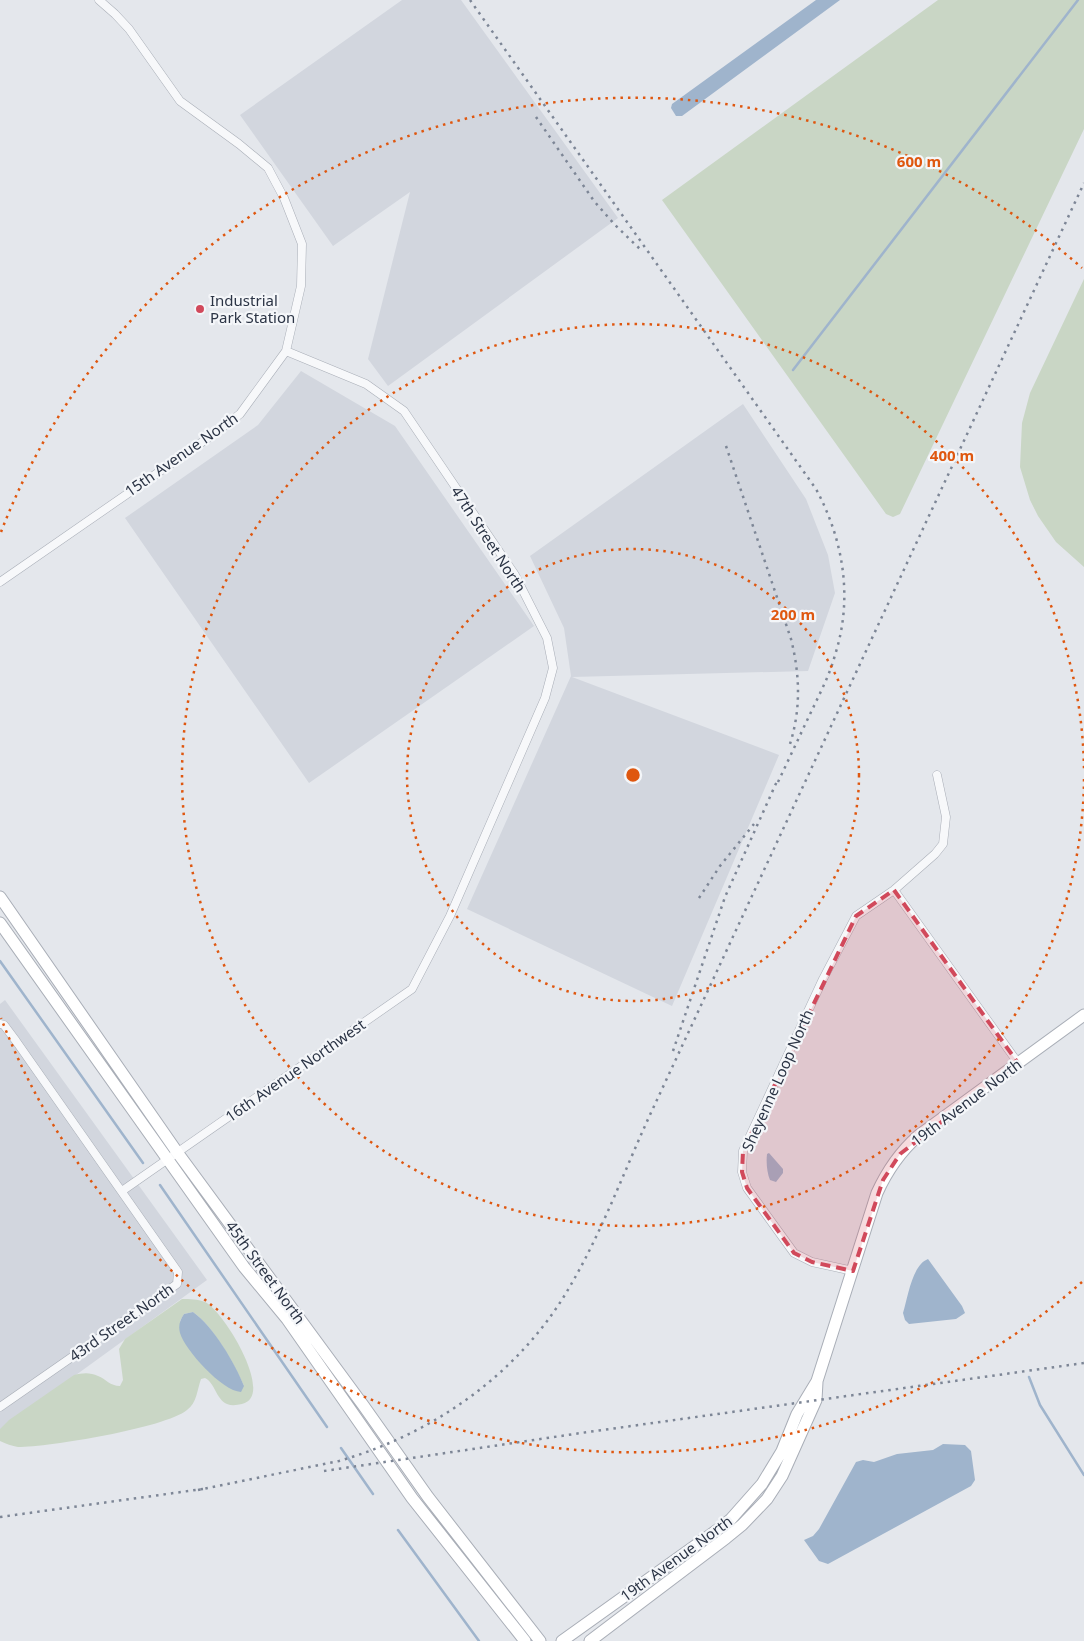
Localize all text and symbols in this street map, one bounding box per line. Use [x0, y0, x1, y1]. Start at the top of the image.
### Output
text: 600 m [897, 151, 941, 171]
place label: Industrial Park Station [210, 290, 295, 327]
marker: Industrial Park Station [194, 303, 206, 315]
street label: 15th Avenue North [121, 407, 241, 501]
text: 400 m [930, 445, 974, 465]
street label: 47th Street North [447, 482, 531, 596]
text: 200 m [771, 604, 815, 624]
centre of rings [624, 766, 642, 784]
street label: Sheyenne Loop North [737, 1006, 817, 1154]
street label: 16th Avenue Northwest [221, 1014, 369, 1126]
street label: 19th Avenue North [907, 1054, 1025, 1150]
street label: 45th Street North [222, 1216, 310, 1328]
street label: 43rd Street North [65, 1278, 177, 1366]
street label: 19th Avenue North [616, 1511, 736, 1605]

